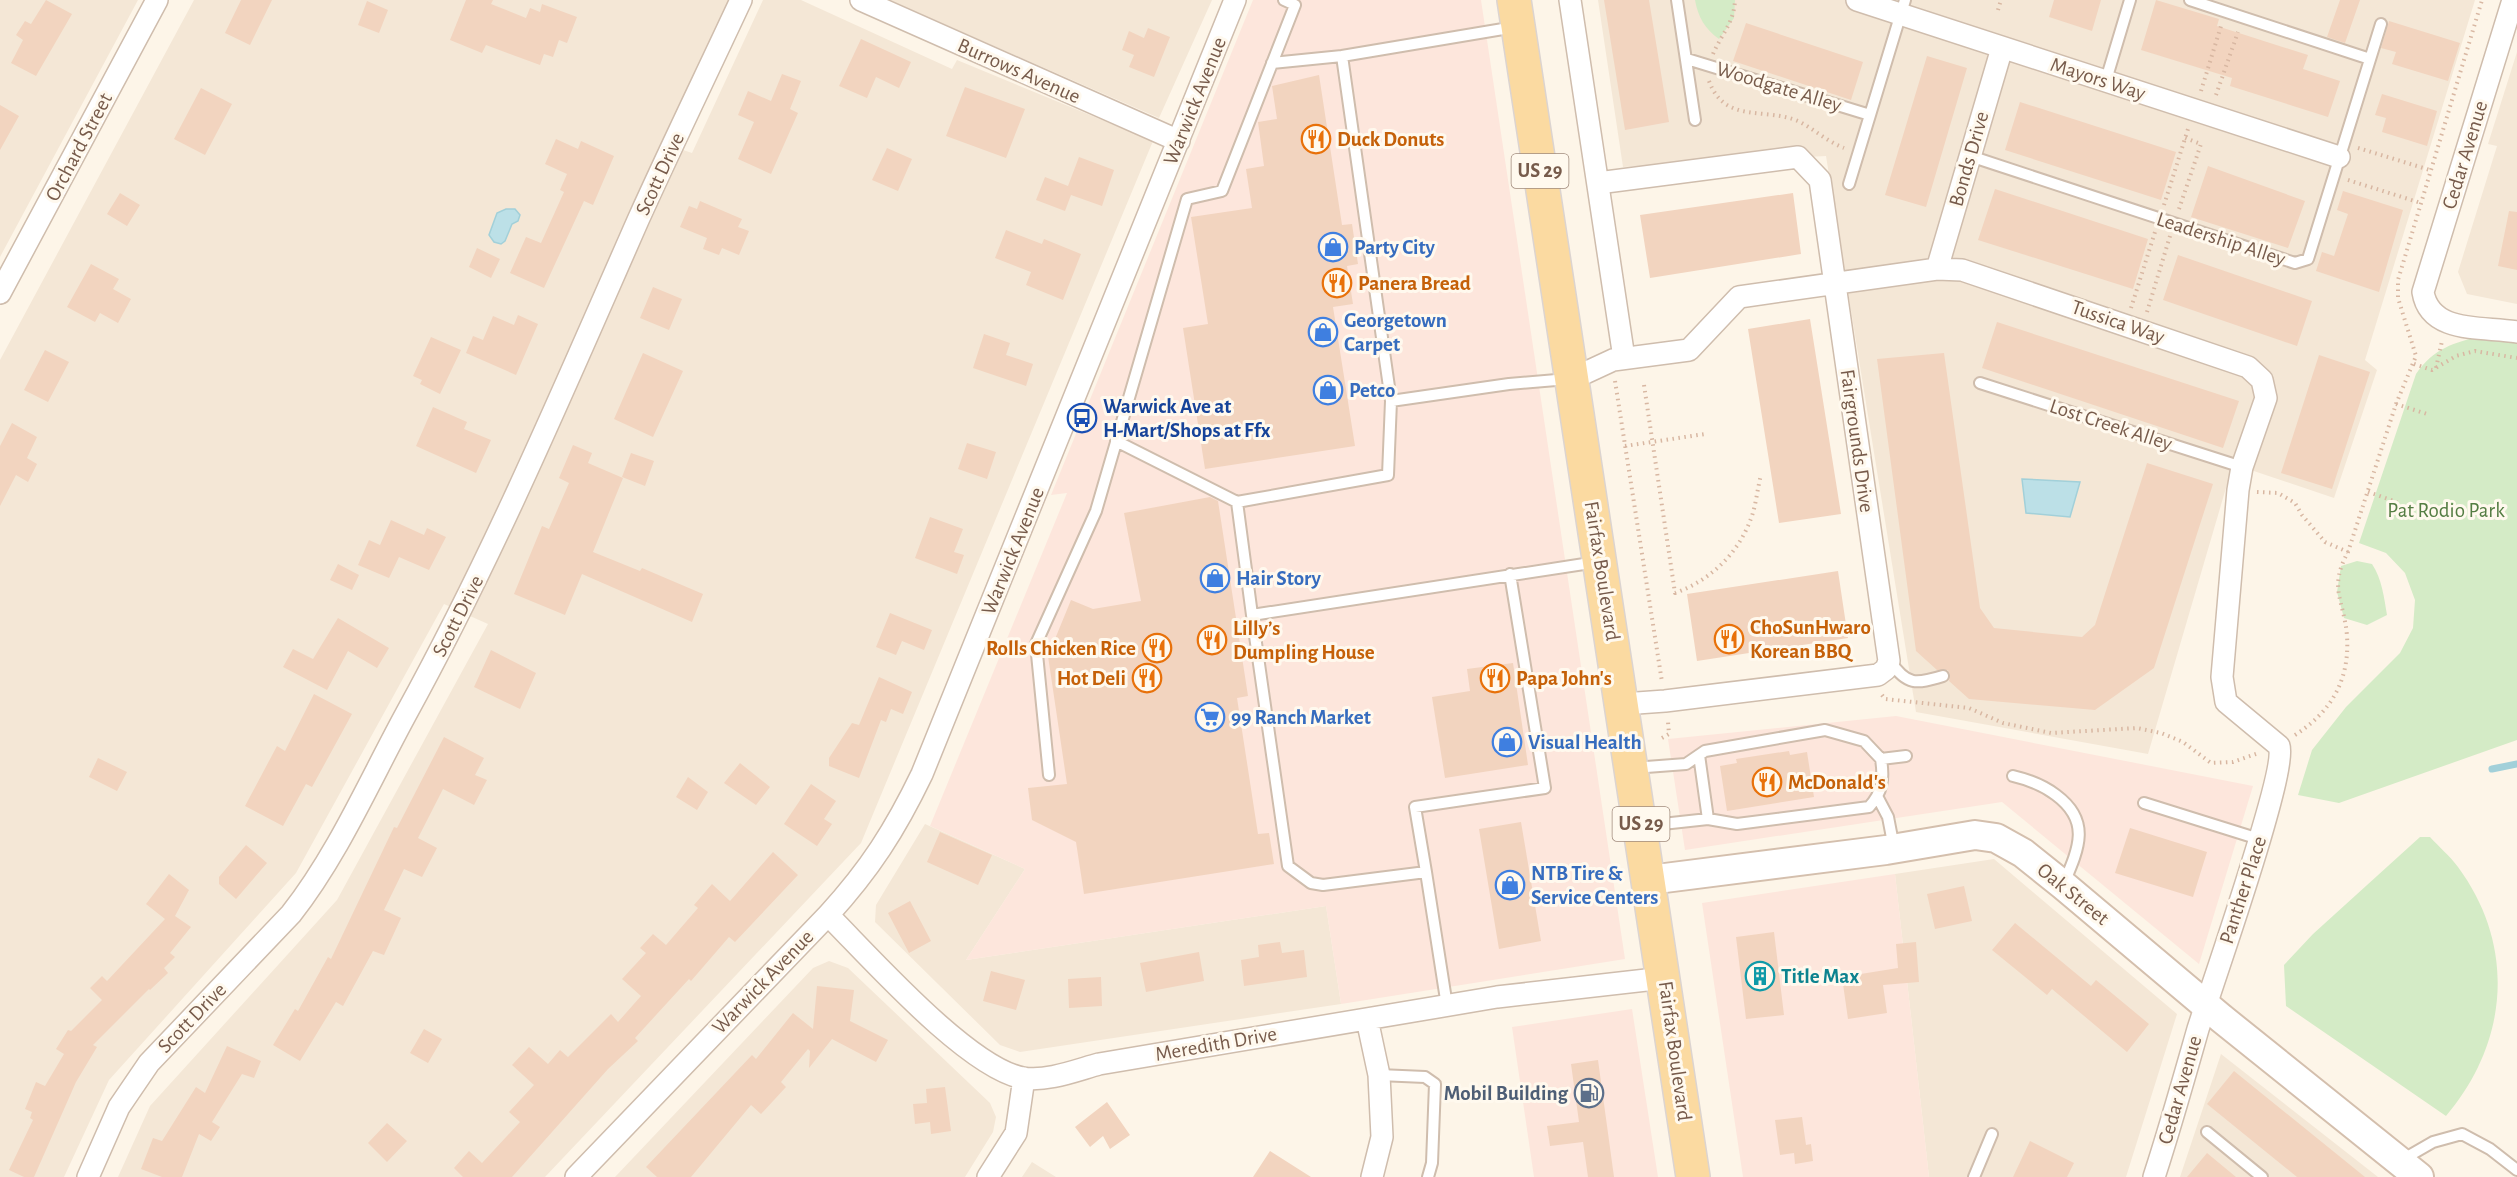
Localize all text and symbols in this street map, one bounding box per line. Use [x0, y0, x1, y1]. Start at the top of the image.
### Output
street label: Warwick Avenue [1160, 34, 1230, 168]
street label: Burrows Avenue [954, 35, 1084, 107]
street label: Mayors Way [2048, 54, 2148, 104]
street label: Woodgate Alley [1714, 58, 1844, 116]
street label: Orchard Street [42, 89, 116, 205]
street label: Cedar Avenue [2439, 98, 2491, 212]
street label: Bonds Drive [1945, 109, 1993, 209]
restaurant icon: Duck Donuts [1300, 123, 1332, 155]
street label: Scott Drive [632, 129, 688, 219]
place label: Duck Donuts [1337, 129, 1444, 150]
road number: US 29 [1512, 154, 1568, 188]
street label: Leadership Alley [2154, 208, 2288, 270]
shop icon: Party City [1317, 231, 1349, 263]
place label: Party City [1354, 237, 1436, 258]
restaurant icon: Panera Bread [1321, 267, 1353, 299]
place label: Panera Bread [1358, 273, 1471, 294]
street label: Tussica Way [2069, 296, 2167, 348]
place label: Georgetown Carpet [1344, 310, 1447, 355]
shop icon: Georgetown Carpet [1307, 316, 1339, 348]
street label: Fairgrounds Drive [1837, 368, 1877, 514]
shop icon: Petco [1312, 374, 1344, 406]
place label: Petco [1349, 380, 1395, 401]
street label: Lost Creek Alley [2047, 395, 2175, 455]
place label: Warwick Ave at H-Mart/Shops at Ffx [1103, 396, 1271, 441]
bus stop icon: Warwick Ave at H-Mart/Shops at Ffx [1066, 402, 1098, 434]
street label: Warwick Avenue [978, 484, 1048, 618]
street label: Fairfax Boulevard [1581, 500, 1623, 642]
park label: Pat Rodio Park [2387, 500, 2505, 521]
shop icon: Hair Story [1199, 562, 1231, 594]
place label: Hair Story [1236, 568, 1321, 589]
street label: Scott Drive [429, 572, 487, 660]
place label: ChoSunHwaro Korean BBQ [1750, 617, 1871, 663]
place label: Lilly’s Dumpling House [1233, 618, 1375, 663]
restaurant icon: ChoSunHwaro Korean BBQ [1713, 623, 1745, 655]
restaurant icon: Lilly’s Dumpling House [1196, 624, 1228, 656]
restaurant icon: Rolls Chicken Rice [1141, 632, 1173, 664]
place label: Rolls Chicken Rice [986, 638, 1136, 659]
restaurant icon: Hot Deli [1131, 662, 1163, 694]
restaurant icon: Papa John's [1479, 662, 1511, 694]
place label: Hot Deli [1057, 668, 1126, 689]
place label: Papa John's [1516, 668, 1612, 689]
supermarket icon: 99 Ranch Market [1194, 701, 1226, 733]
place label: 99 Ranch Market [1231, 707, 1371, 728]
shop icon: Visual Health [1491, 726, 1523, 758]
place label: Visual Health [1528, 732, 1642, 753]
restaurant icon: McDonald's [1751, 766, 1783, 798]
place label: McDonald's [1788, 772, 1886, 793]
road number: US 29 [1612, 807, 1670, 841]
street label: Panther Place [2216, 834, 2270, 946]
street label: Oak Street [2033, 859, 2113, 929]
place label: NTB Tire & Service Centers [1531, 863, 1658, 908]
shop icon: NTB Tire & Service Centers [1494, 869, 1526, 901]
street label: Warwick Avenue [708, 926, 818, 1038]
building icon: Title Max [1744, 960, 1776, 992]
place label: Title Max [1781, 966, 1859, 987]
street label: Scott Drive [154, 979, 230, 1057]
street label: Fairfax Boulevard [1655, 980, 1695, 1122]
street label: Meredith Drive [1154, 1023, 1278, 1065]
street label: Cedar Avenue [2154, 1033, 2206, 1147]
fuel station icon: Mobil Building [1573, 1077, 1605, 1109]
place label: Mobil Building [1444, 1083, 1568, 1104]

